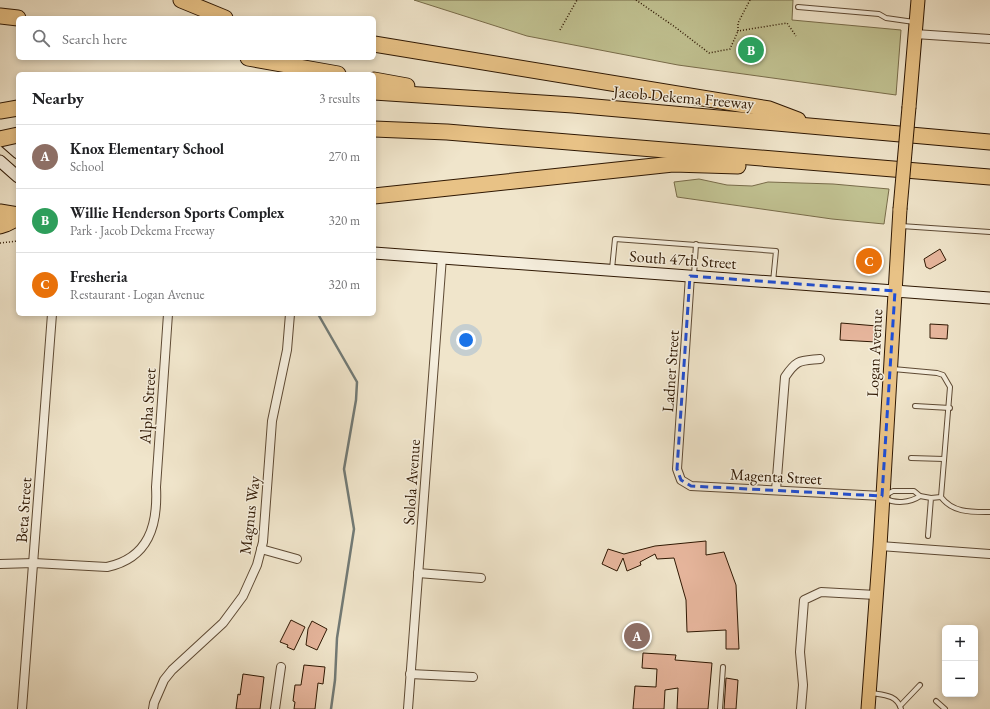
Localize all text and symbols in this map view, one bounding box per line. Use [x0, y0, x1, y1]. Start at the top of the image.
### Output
search box [16, 16, 376, 60]
icon: search [30, 27, 52, 49]
text: Search here [62, 29, 127, 48]
pin: B [738, 35, 764, 65]
street label: Jacob Dekema Freeway [611, 81, 756, 114]
text: Nearby [32, 87, 84, 109]
text: 3 results [319, 90, 360, 107]
text: Knox Elementary School [70, 139, 224, 158]
text: A [40, 148, 50, 165]
text: 270 m [329, 148, 360, 165]
text: School [70, 158, 104, 175]
text: Willie Henderson Sports Complex [70, 203, 284, 222]
text: B [41, 212, 49, 229]
text: 320 m [329, 212, 360, 229]
text: Park · Jacob Dekema Freeway [70, 222, 215, 239]
street label: South 47th Street [629, 245, 737, 274]
pin: C [856, 246, 882, 276]
text: Fresheria [70, 267, 128, 286]
text: C [40, 276, 50, 293]
text: 320 m [329, 276, 360, 293]
text: Restaurant · Logan Avenue [70, 286, 205, 303]
street label: Logan Avenue [862, 308, 887, 398]
street label: Ladner Street [657, 329, 684, 413]
your location [456, 330, 476, 350]
street label: Alpha Street [134, 367, 161, 446]
street label: Solola Avenue [398, 438, 425, 526]
street label: Magenta Street [730, 464, 822, 489]
street label: Magnus Way [234, 474, 265, 556]
street label: Beta Street [11, 477, 36, 543]
pin: A [624, 621, 650, 651]
map controls [942, 625, 978, 697]
button: + [942, 625, 978, 661]
button: − [942, 661, 978, 697]

